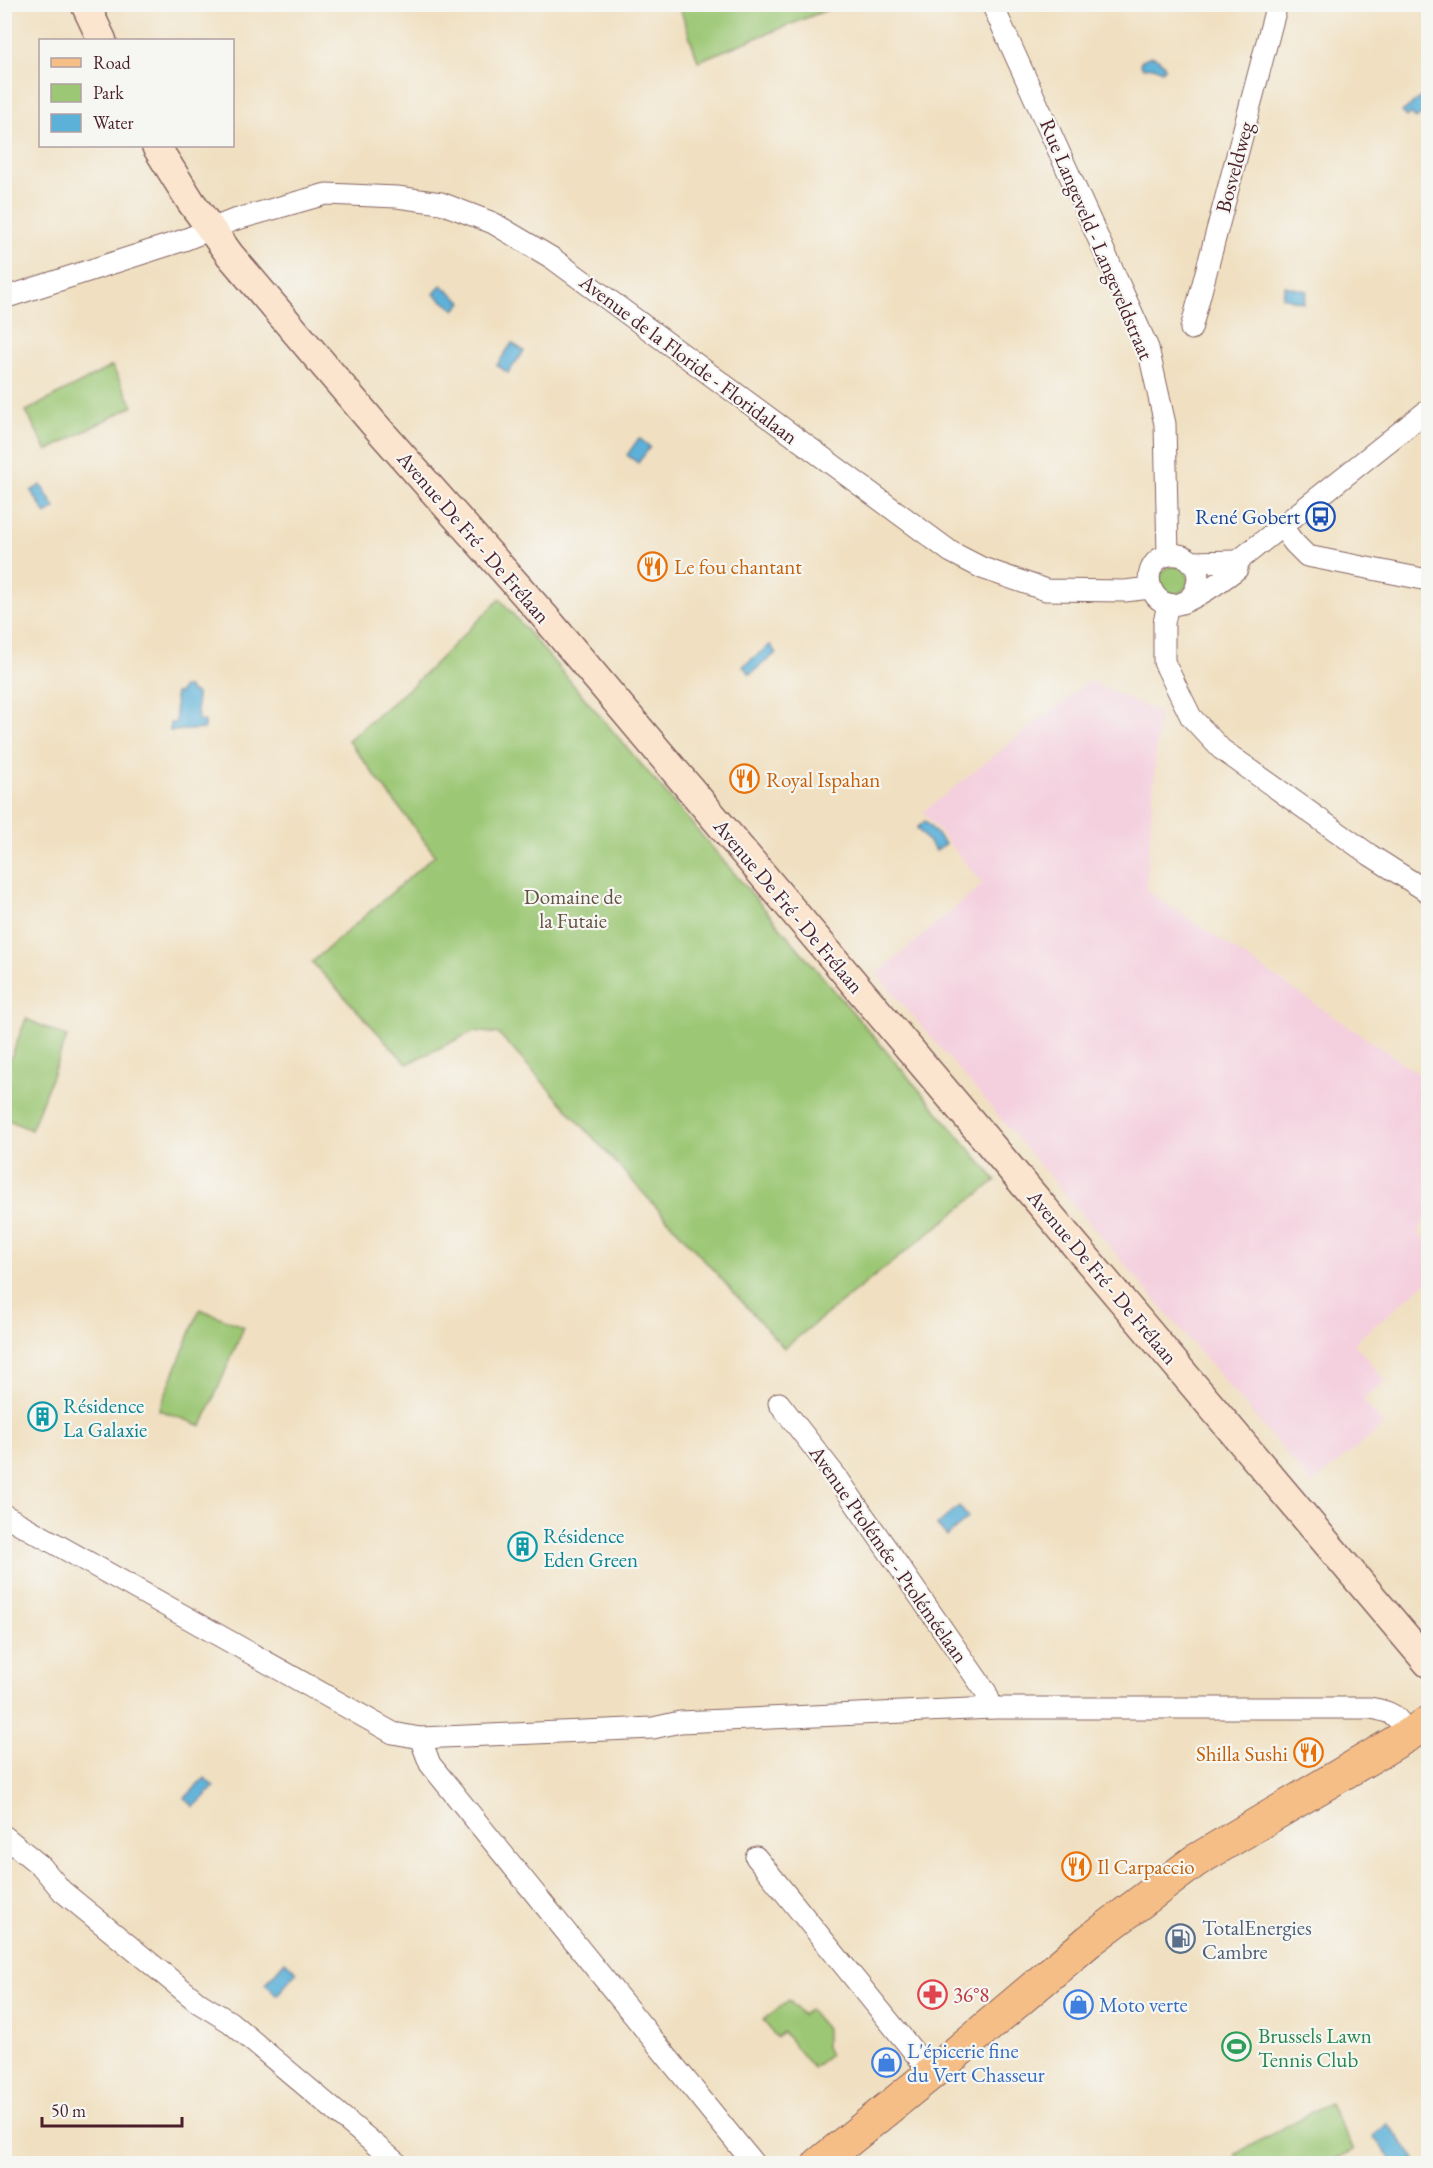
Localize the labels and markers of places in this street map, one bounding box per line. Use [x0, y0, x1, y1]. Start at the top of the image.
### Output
bus stop icon: René Gobert [1305, 500, 1337, 532]
place label: René Gobert [1195, 503, 1300, 530]
restaurant icon: Le fou chantant [637, 550, 669, 582]
place label: Le fou chantant [674, 553, 802, 580]
restaurant icon: Royal Ispahan [729, 763, 761, 795]
place label: Royal Ispahan [766, 766, 880, 793]
place label: Résidence La Galaxie [63, 1392, 147, 1443]
building icon: Résidence La Galaxie [26, 1401, 58, 1433]
place label: Résidence Eden Green [543, 1522, 638, 1573]
building icon: Résidence Eden Green [506, 1531, 538, 1563]
restaurant icon: Shilla Sushi [1293, 1737, 1325, 1769]
place label: Shilla Sushi [1196, 1740, 1288, 1767]
restaurant icon: Il Carpaccio [1060, 1850, 1092, 1882]
place label: Il Carpaccio [1097, 1853, 1195, 1880]
place label: TotalEnergies Cambre [1202, 1914, 1312, 1965]
fuel station icon: TotalEnergies Cambre [1165, 1923, 1197, 1955]
pharmacy icon: 36°8 [916, 1978, 948, 2010]
place label: 36°8 [953, 1981, 989, 2008]
shop icon: Moto verte [1062, 1988, 1094, 2020]
place label: Moto verte [1099, 1991, 1188, 2018]
place label: Brussels Lawn Tennis Club [1258, 2022, 1372, 2073]
sports icon: Brussels Lawn Tennis Club [1221, 2031, 1253, 2063]
place label: L'épicerie fine du Vert Chasseur [907, 2037, 1045, 2088]
shop icon: L'épicerie fine du Vert Chasseur [870, 2046, 902, 2078]

